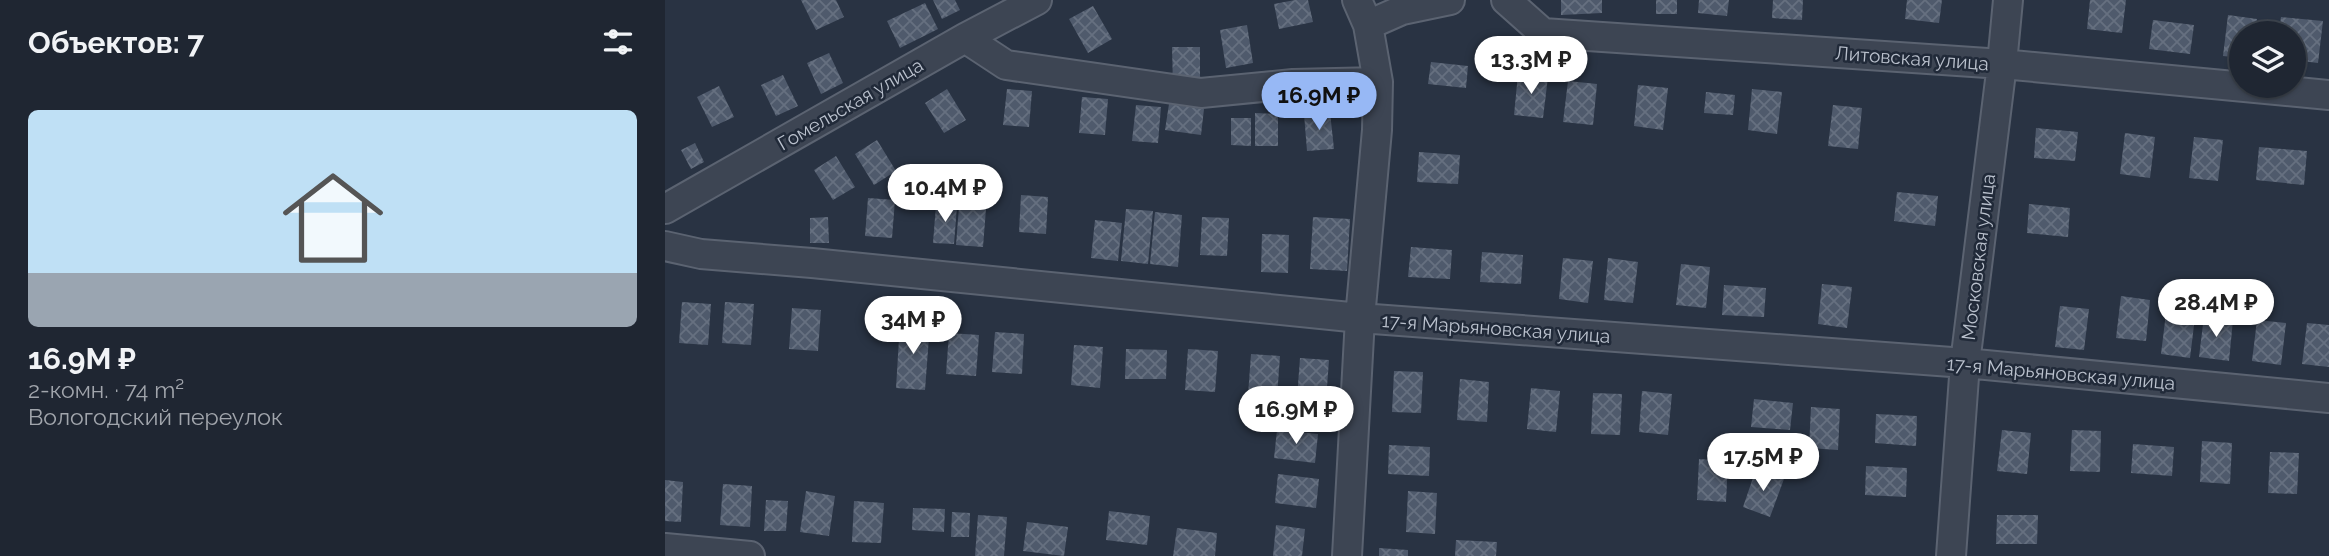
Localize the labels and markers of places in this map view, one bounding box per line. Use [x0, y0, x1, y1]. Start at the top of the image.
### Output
pin: 13.3M ₽ [1466, 36, 1596, 96]
pin: 16.9M ₽ [1254, 72, 1384, 132]
pin: 10.4M ₽ [880, 164, 1010, 224]
pin: 28.4M ₽ [2151, 280, 2281, 339]
pin: 34M ₽ [864, 296, 962, 356]
pin: 16.9M ₽ [1231, 386, 1361, 446]
pin: 17.5M ₽ [1698, 434, 1828, 493]

